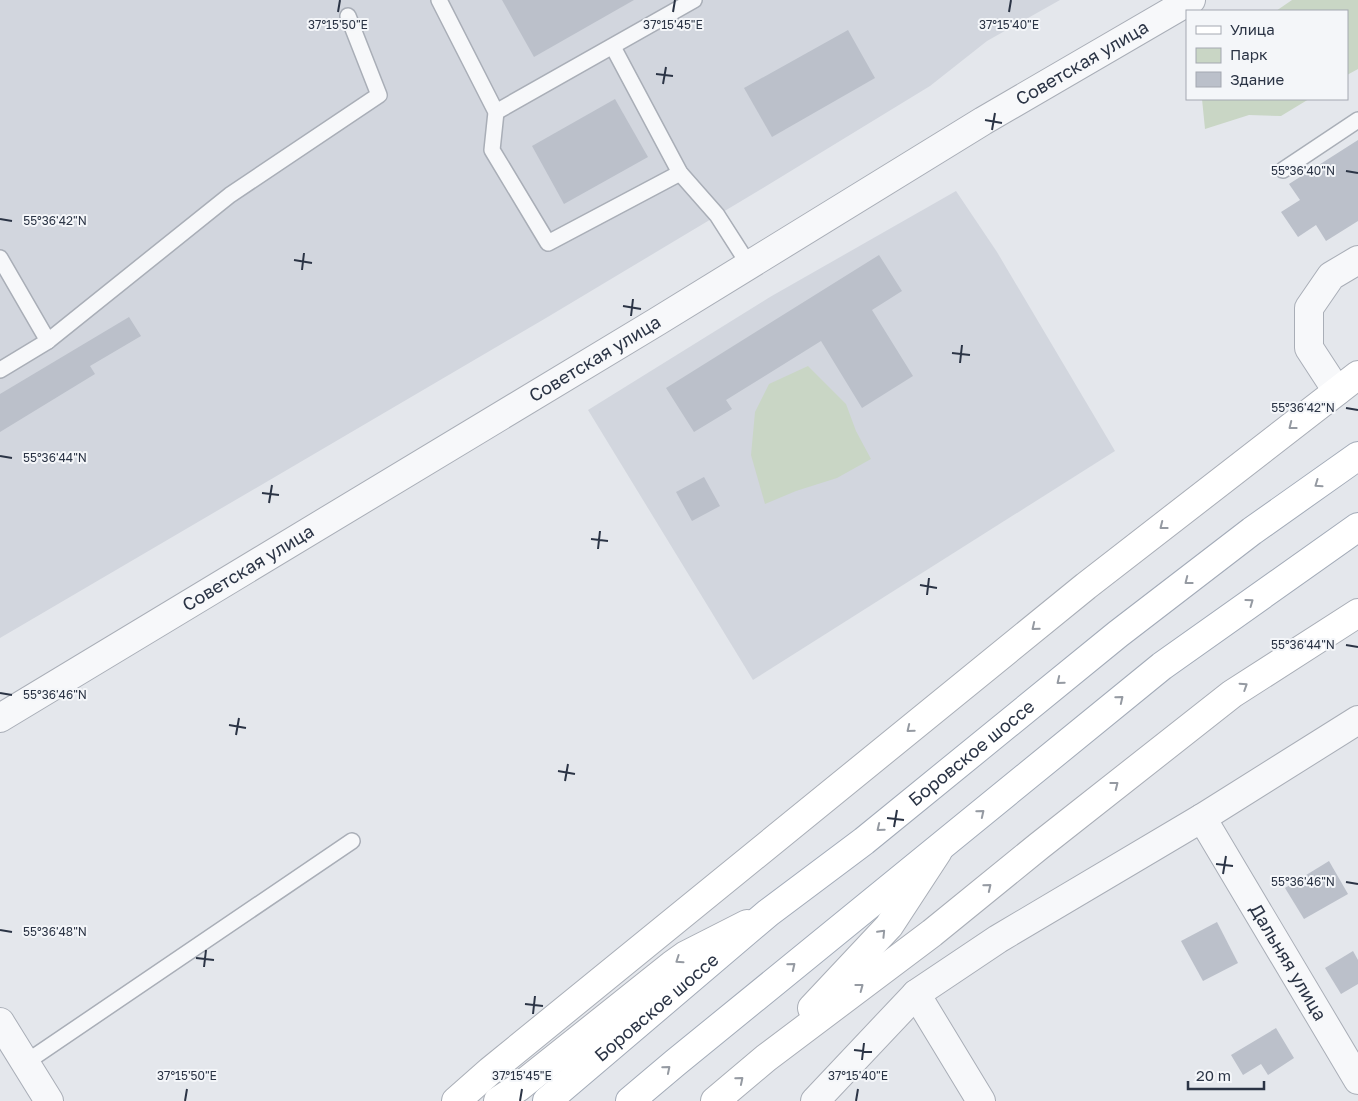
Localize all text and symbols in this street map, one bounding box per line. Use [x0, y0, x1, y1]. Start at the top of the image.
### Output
legend [1186, 10, 1348, 100]
street label: Советская улица [1012, 15, 1152, 110]
text: 37°15'50"E [308, 17, 368, 32]
text: 37°15'45"E [643, 17, 703, 32]
text: 37°15'40"E [979, 17, 1039, 32]
text: Улица [1230, 20, 1275, 38]
text: Парк [1230, 45, 1268, 63]
text: Здание [1230, 70, 1284, 88]
text: 55°36'40"N [1271, 163, 1335, 178]
text: 55°36'42"N [23, 213, 87, 228]
street label: Советская улица [525, 310, 664, 406]
text: 55°36'42"N [1271, 400, 1335, 415]
one-way arrow [1288, 421, 1297, 430]
text: 55°36'44"N [23, 450, 87, 465]
one-way arrow [1314, 478, 1324, 487]
street label: Советская улица [178, 519, 318, 615]
one-way arrow [1160, 520, 1169, 528]
one-way arrow [1185, 575, 1194, 583]
one-way arrow [1244, 599, 1254, 608]
one-way arrow [1032, 621, 1041, 630]
text: 55°36'44"N [1271, 637, 1335, 652]
one-way arrow [1057, 676, 1066, 684]
one-way arrow [1238, 683, 1248, 692]
text: 55°36'46"N [23, 687, 87, 702]
street label: Боровское шоссе [904, 695, 1038, 810]
one-way arrow [1114, 697, 1123, 705]
one-way arrow [906, 724, 915, 733]
one-way arrow [1110, 782, 1119, 791]
one-way arrow [975, 810, 984, 819]
one-way arrow [877, 823, 886, 831]
text: 55°36'46"N [1271, 874, 1335, 889]
one-way arrow [983, 883, 992, 892]
street label: Дальняя улица [1246, 899, 1332, 1024]
text: 55°36'48"N [23, 924, 87, 939]
one-way arrow [876, 930, 885, 939]
street label: Боровское шоссе [590, 948, 723, 1066]
one-way arrow [675, 954, 684, 963]
one-way arrow [787, 963, 796, 972]
one-way arrow [854, 984, 864, 993]
scale bar [1188, 1058, 1264, 1090]
one-way arrow [661, 1066, 670, 1075]
text: 20 m [1196, 1066, 1231, 1084]
text: 37°15'50"E [157, 1068, 217, 1083]
text: 37°15'45"E [492, 1068, 552, 1083]
text: 37°15'40"E [828, 1068, 888, 1083]
one-way arrow [735, 1076, 744, 1085]

